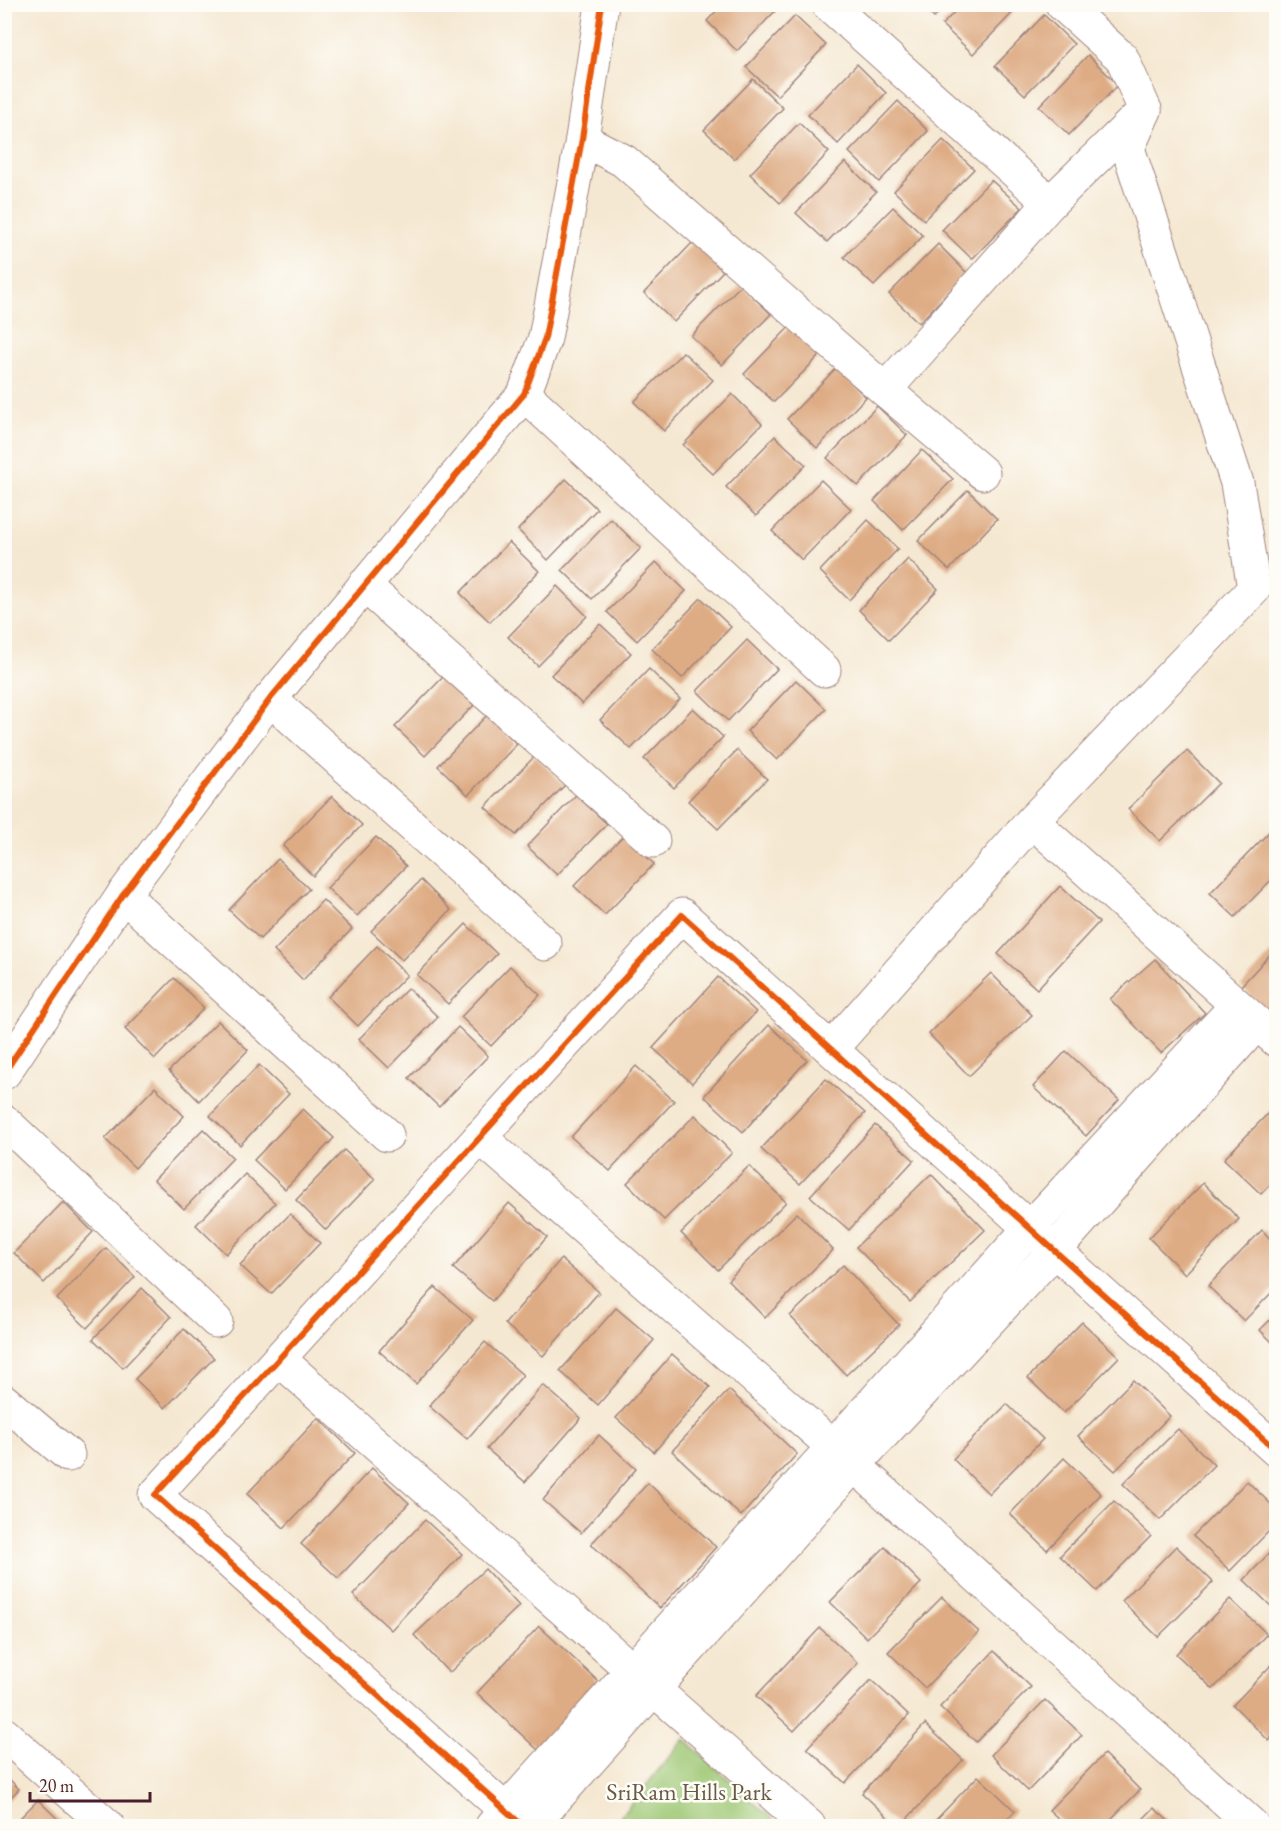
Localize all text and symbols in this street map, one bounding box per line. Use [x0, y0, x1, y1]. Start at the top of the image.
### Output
scale bar [30, 1765, 150, 1803]
text: 20 m [39, 1774, 74, 1797]
park label: SriRam Hills Park [606, 1776, 772, 1807]

